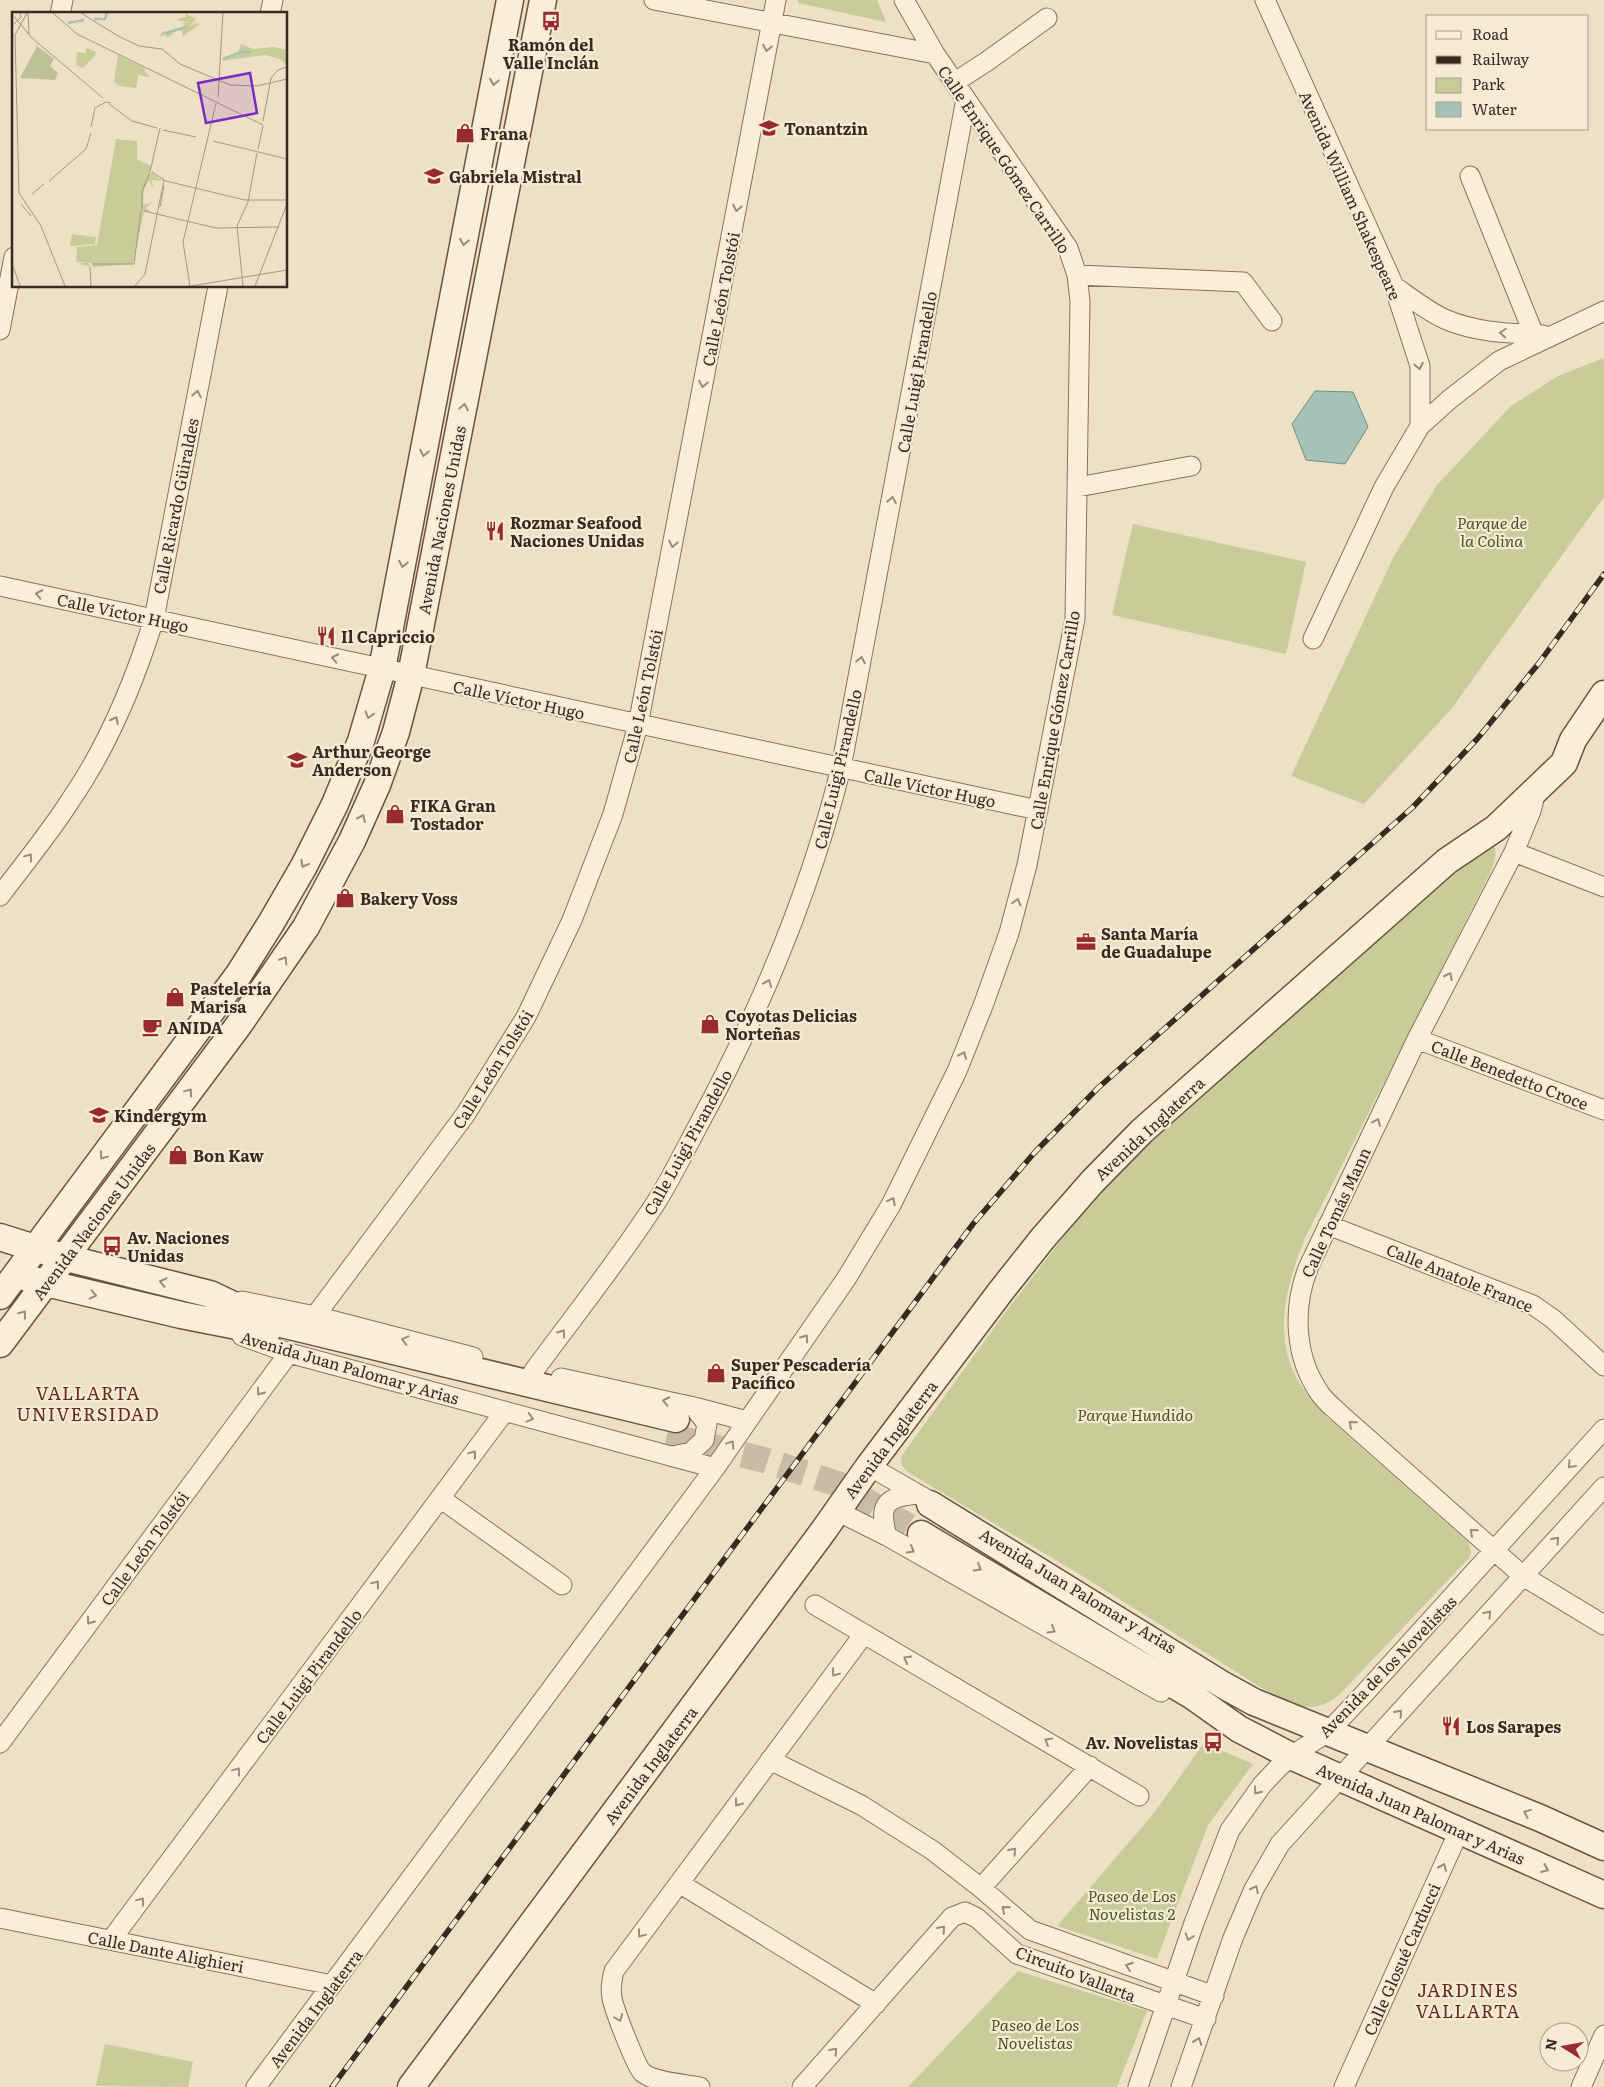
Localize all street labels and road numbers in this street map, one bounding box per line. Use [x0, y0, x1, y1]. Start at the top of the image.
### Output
street label: Calle Enrique Gómez Carrillo [933, 60, 1077, 258]
street label: Avenida William Shakespeare [1294, 87, 1408, 303]
street label: Calle León Tolstói [695, 230, 745, 368]
street label: Calle Luigi Pirandello [890, 289, 942, 455]
street label: Calle Ricardo Güiraldes [146, 416, 204, 596]
street label: Avenida Naciones Unidas [411, 424, 471, 616]
street label: Calle Víctor Hugo [55, 586, 191, 638]
street label: Calle Enrique Gómez Carrillo [1023, 609, 1085, 831]
street label: Calle León Tolstói [616, 627, 668, 765]
street label: Calle Víctor Hugo [451, 673, 587, 725]
street label: Calle Luigi Pirandello [807, 687, 867, 851]
street label: Calle Víctor Hugo [862, 761, 998, 813]
street label: Calle León Tolstói [446, 1005, 538, 1133]
street label: Calle Benedetto Croce [1428, 1033, 1592, 1115]
street label: Calle Luigi Pirandello [637, 1065, 737, 1219]
street label: Avenida Inglaterra [1089, 1070, 1210, 1185]
street label: Avenida Naciones Unidas [26, 1137, 160, 1305]
street label: Calle Tomás Mann [1294, 1143, 1376, 1281]
street label: Calle Anatole France [1383, 1237, 1537, 1317]
street label: Avenida Juan Palomar y Arias [238, 1324, 462, 1410]
street label: Avenida Inglaterra [837, 1374, 943, 1503]
street label: Calle León Tolstói [94, 1486, 194, 1610]
street label: Avenida Juan Palomar y Arias [975, 1522, 1181, 1658]
street label: Avenida de los Novelistas [1313, 1589, 1461, 1743]
street label: Calle Luigi Pirandello [249, 1603, 367, 1749]
street label: Avenida Inglaterra [597, 1700, 703, 1829]
street label: Avenida Juan Palomar y Arias [1313, 1756, 1529, 1870]
street label: Calle Glosué Carducci [1357, 1879, 1445, 2039]
street label: Calle Dante Alighieri [86, 1924, 246, 1978]
street label: Circuito Vallarta [1012, 1939, 1140, 2007]
street label: Avenida Inglaterra [262, 1943, 368, 2072]

